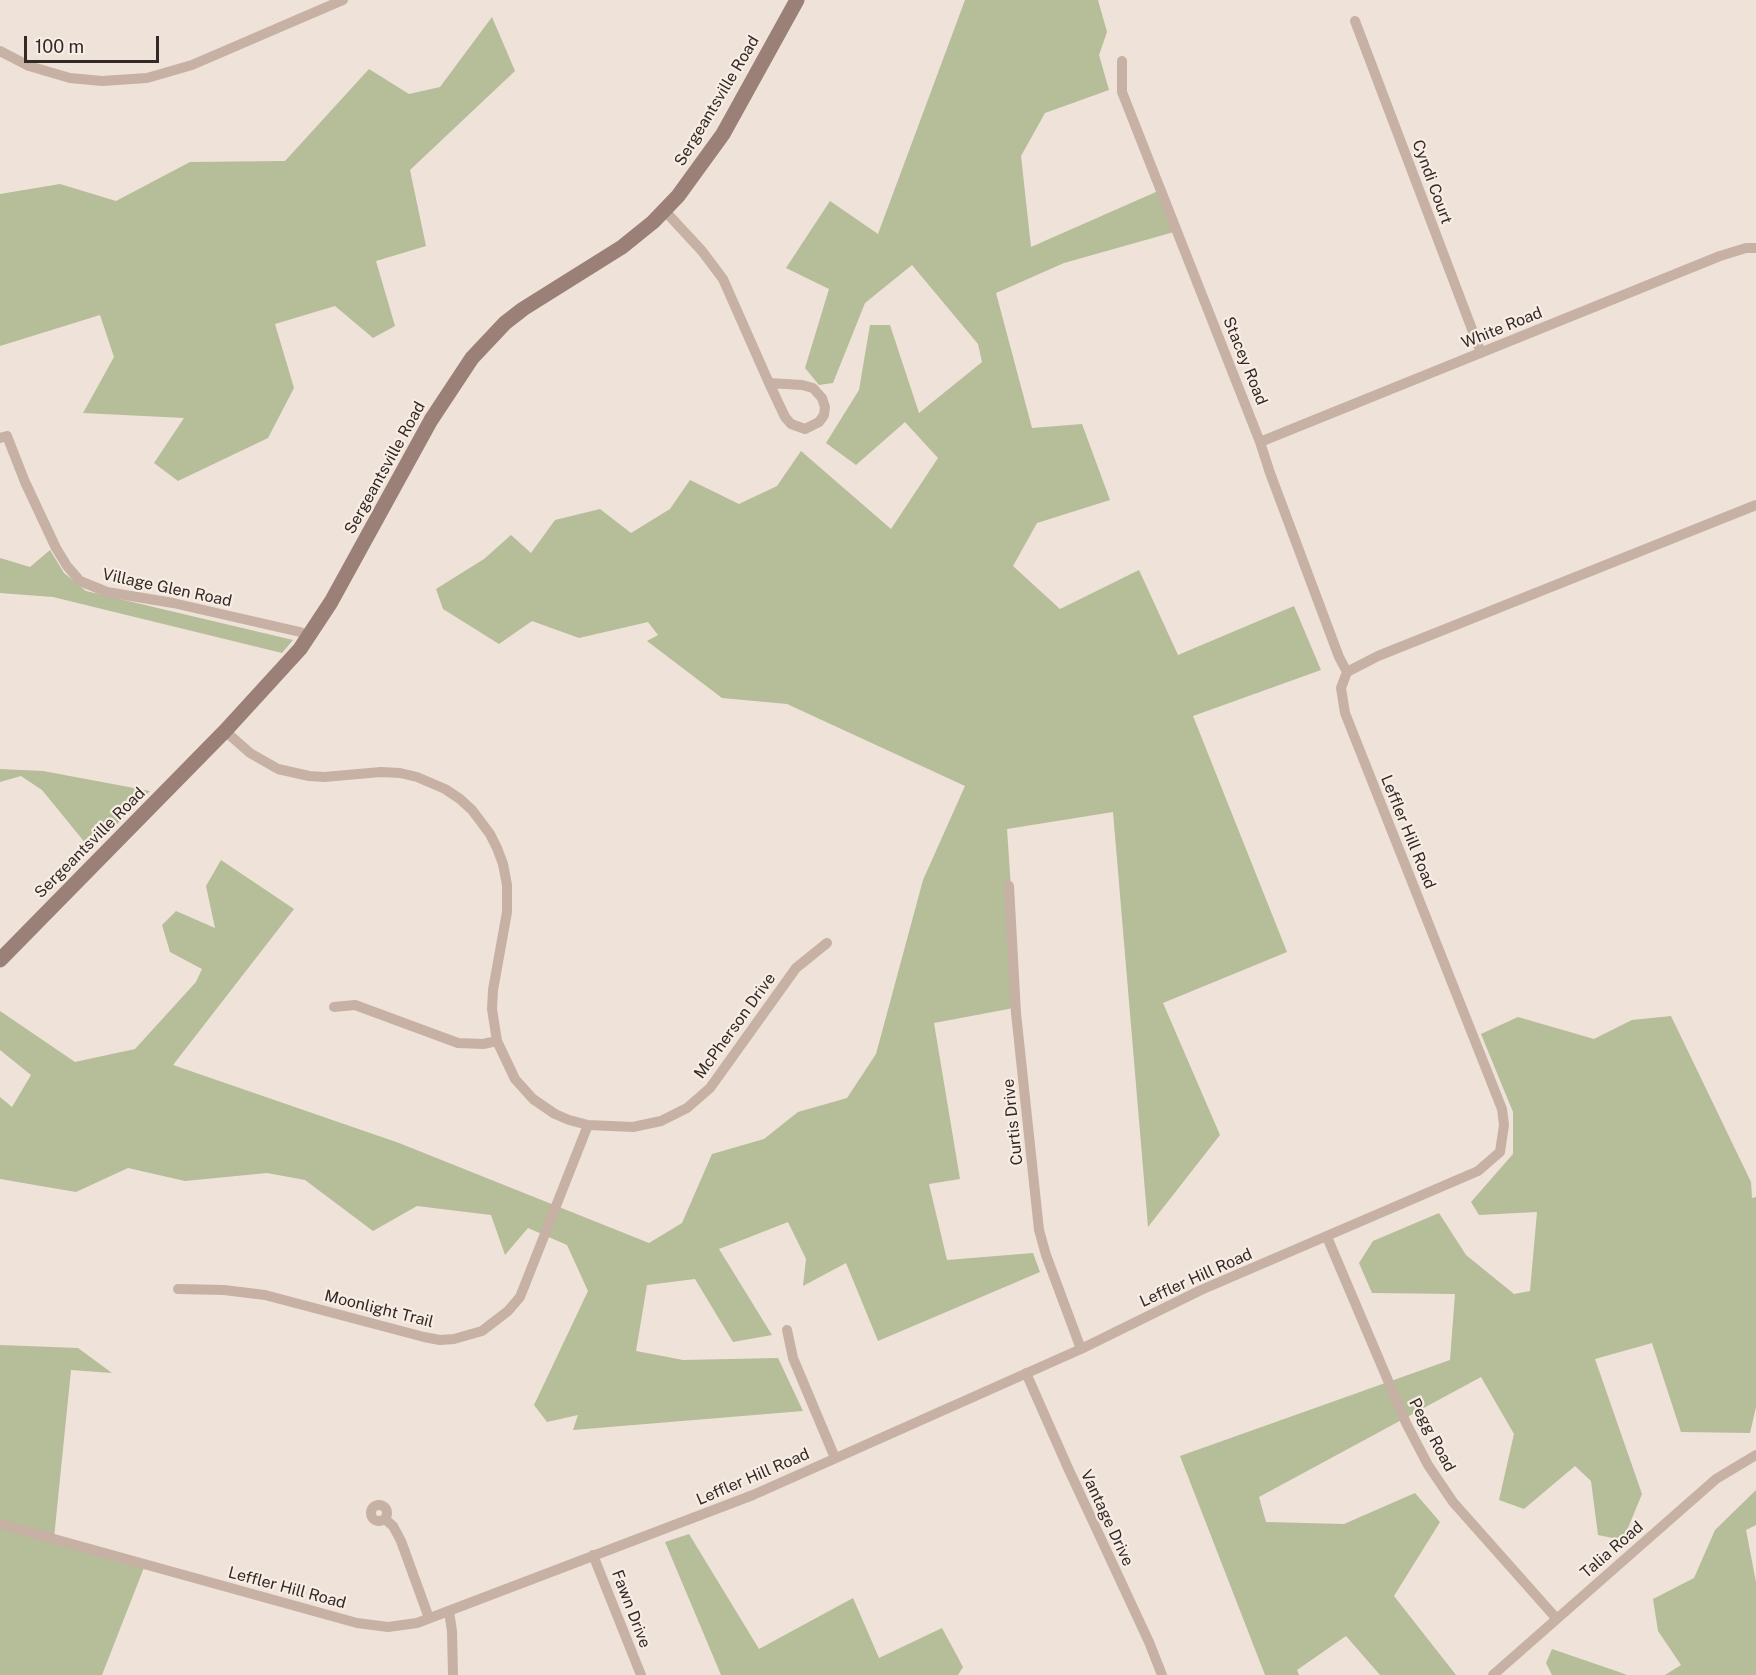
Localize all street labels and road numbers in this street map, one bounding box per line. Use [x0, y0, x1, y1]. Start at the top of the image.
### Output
street label: Sergeantsville Road [671, 32, 763, 170]
street label: Cyndi Court [1408, 137, 1456, 227]
street label: White Road [1459, 303, 1545, 353]
street label: Stacey Road [1219, 314, 1271, 408]
street label: Sergeantsville Road [341, 398, 429, 538]
street label: Village Glen Road [100, 565, 234, 611]
street label: Leffler Hill Road [1376, 772, 1440, 892]
street label: Sergeantsville Road [31, 784, 149, 902]
street label: McPherson Drive [690, 969, 780, 1083]
street label: Curtis Drive [999, 1078, 1027, 1166]
street label: Leffler Hill Road [1137, 1245, 1255, 1311]
street label: Moonlight Trail [322, 1286, 436, 1332]
street label: Pegg Road [1405, 1395, 1459, 1475]
street label: Leffler Hill Road [694, 1445, 812, 1509]
street label: Vantage Drive [1076, 1467, 1138, 1569]
street label: Talia Road [1577, 1518, 1647, 1582]
street label: Leffler Hill Road [226, 1563, 348, 1613]
street label: Fawn Drive [607, 1567, 655, 1651]

